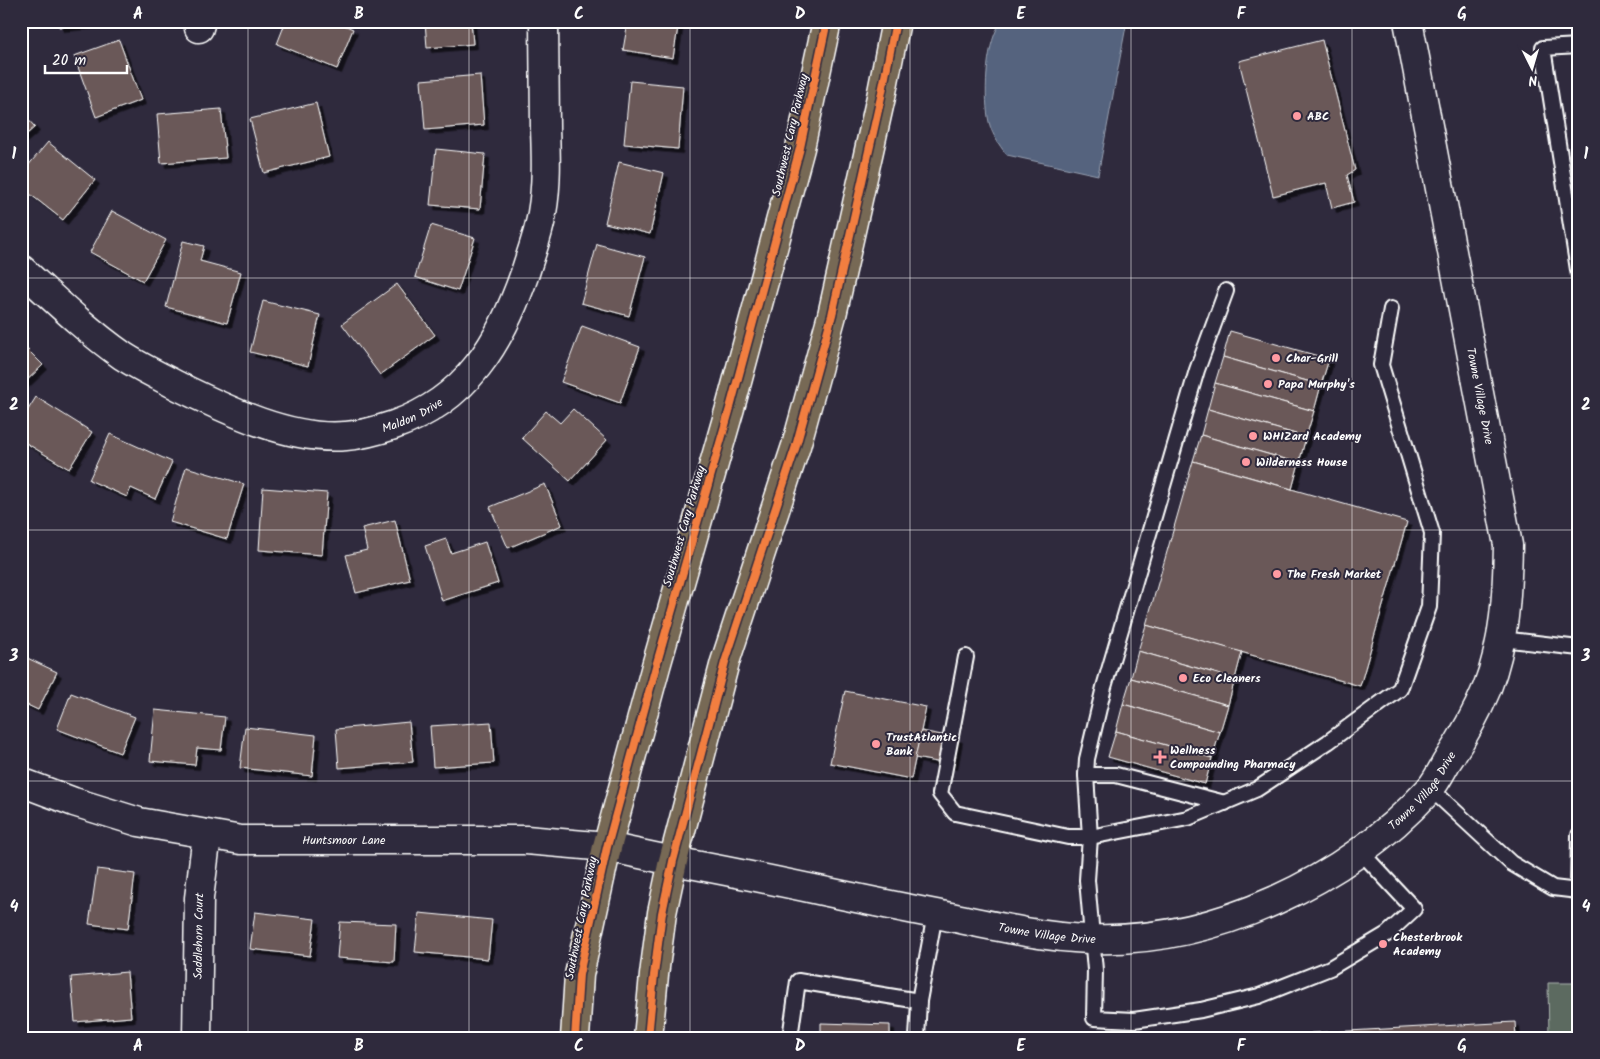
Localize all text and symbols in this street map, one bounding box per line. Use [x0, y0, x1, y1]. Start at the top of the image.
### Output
text: A [133, 2, 143, 27]
text: B [354, 2, 364, 27]
text: C [574, 2, 584, 27]
text: D [795, 2, 806, 27]
text: E [1017, 2, 1027, 27]
text: F [1237, 2, 1247, 27]
text: G [1457, 2, 1467, 27]
scale bar [45, 42, 128, 74]
north arrow [1508, 42, 1558, 92]
text: 20 m [52, 49, 86, 73]
text: N [1528, 69, 1538, 91]
street label: Southwest Cary Parkway [767, 72, 814, 198]
place label: ABC [1307, 107, 1329, 126]
marker: ABC [1291, 110, 1303, 122]
text: 1 [12, 142, 17, 167]
text: 1 [1584, 142, 1589, 167]
street label: Towne Village Drive [1461, 346, 1498, 447]
place label: Char-Grill [1286, 349, 1339, 368]
marker: Char-Grill [1270, 352, 1282, 364]
place label: Papa Murphy's [1278, 375, 1355, 394]
marker: Papa Murphy's [1262, 378, 1274, 390]
text: 2 [9, 393, 19, 418]
street label: Maldon Drive [380, 393, 448, 438]
text: 2 [1581, 393, 1591, 418]
place label: WHIZard Academy [1263, 427, 1362, 446]
marker: WHIZard Academy [1247, 430, 1259, 442]
place label: Wilderness House [1256, 453, 1347, 472]
marker: Wilderness House [1240, 456, 1252, 468]
street label: Southwest Cary Parkway [658, 463, 711, 589]
place label: The Fresh Market [1287, 565, 1382, 584]
marker: The Fresh Market [1271, 568, 1283, 580]
text: 3 [9, 644, 19, 669]
text: 3 [1581, 644, 1591, 669]
place label: Eco Cleaners [1193, 669, 1261, 688]
marker: Eco Cleaners [1177, 672, 1189, 684]
place label: TrustAtlantic Bank [886, 728, 957, 761]
marker: TrustAtlantic Bank [870, 738, 882, 750]
place label: Wellness Compounding Pharmacy [1170, 741, 1296, 774]
street label: Towne Village Drive [1384, 747, 1462, 835]
marker: Wellness Compounding Pharmacy [1154, 751, 1166, 763]
street label: Huntsmoor Lane [302, 831, 386, 850]
street label: Southwest Cary Parkway [560, 855, 603, 981]
street label: Saddlehorn Court [189, 891, 210, 979]
text: 4 [10, 895, 19, 920]
text: 4 [1582, 895, 1591, 920]
street label: Towne Village Drive [996, 918, 1097, 949]
place label: Chesterbrook Academy [1393, 928, 1463, 961]
marker: Chesterbrook Academy [1377, 938, 1389, 950]
text: A [133, 1034, 143, 1059]
text: B [354, 1034, 364, 1059]
text: C [574, 1034, 584, 1059]
text: D [795, 1034, 806, 1059]
text: E [1017, 1034, 1027, 1059]
text: F [1237, 1034, 1247, 1059]
text: G [1457, 1034, 1467, 1059]

